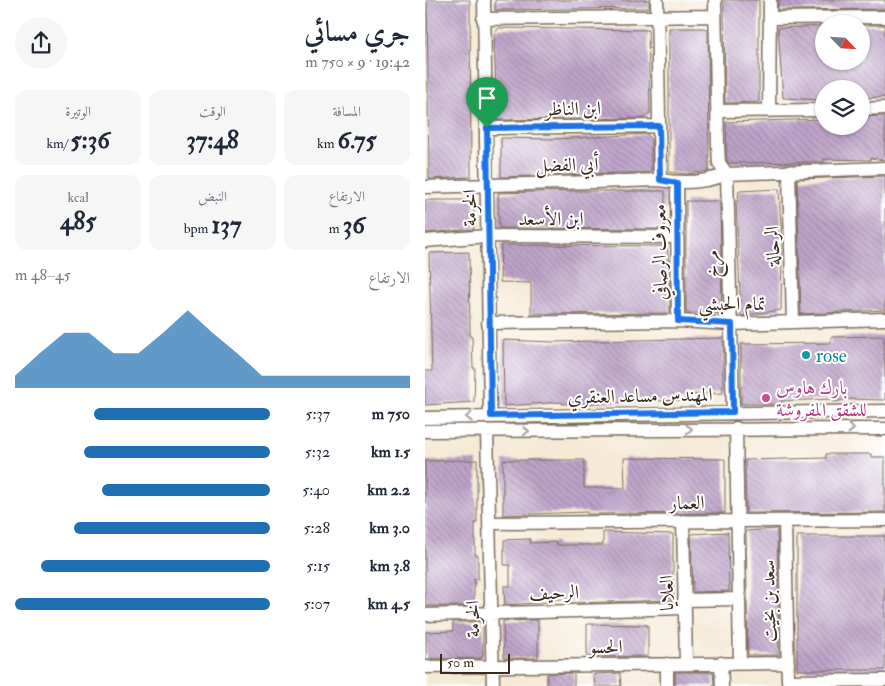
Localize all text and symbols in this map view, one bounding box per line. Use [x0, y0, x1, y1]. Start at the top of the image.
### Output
text: جري مسائي [304, 15, 410, 50]
north arrow [815, 15, 870, 70]
map controls [815, 15, 870, 135]
button: share [15, 17, 67, 69]
text: 19:42 · 9 × 750 m [305, 52, 410, 72]
pin [466, 77, 508, 128]
button: layers [815, 80, 870, 135]
icon: arrive [473, 84, 501, 112]
street label: ابن الناظر [543, 97, 601, 122]
text: الوتيرة [65, 103, 91, 120]
text: الوقت [199, 103, 226, 120]
text: المسافة [333, 103, 361, 120]
text: 5:36 [71, 125, 110, 156]
text: 37:48 [186, 125, 239, 156]
text: 6.75 [338, 125, 377, 156]
text: /km [46, 135, 71, 152]
text: km [317, 135, 338, 152]
street label: أبي الفضل [535, 151, 599, 181]
text: النبض [198, 188, 227, 205]
text: الارتفاع [329, 188, 365, 205]
text: kcal [67, 189, 89, 206]
street label: الخرمة [458, 189, 482, 227]
street label: معروف الرصافي [647, 204, 676, 300]
street label: ابن الأسعد [518, 205, 584, 231]
text: 485 [60, 206, 96, 237]
text: 137 [211, 210, 241, 241]
text: 36 [343, 210, 365, 241]
text: bpm [184, 220, 211, 237]
text: m [329, 220, 343, 237]
street label: الرحالة [760, 226, 786, 267]
street label: مرخ [700, 249, 729, 278]
text: 45–48 m [15, 265, 71, 285]
text: الارتفاع [368, 268, 410, 288]
street label: تمام الحبشي [698, 292, 766, 321]
place label: rose [816, 344, 847, 368]
marker: rose [800, 349, 812, 361]
place label: بارك هاوس للشقق المفروشة [776, 376, 867, 422]
street label: المهندس مساعد العنقري [567, 383, 713, 412]
marker: بارك هاوس للشقق المفروشة [760, 392, 772, 404]
text: 5:37 [306, 404, 330, 424]
text: 750 m [372, 404, 410, 424]
one-way arrow [465, 412, 472, 422]
one-way arrow [685, 424, 693, 434]
one-way arrow [848, 424, 855, 434]
one-way arrow [522, 425, 530, 436]
text: 5:32 [305, 442, 330, 462]
text: 1.5 km [371, 442, 410, 462]
text: 5:40 [302, 480, 330, 500]
text: 2.2 km [367, 480, 410, 500]
street label: العمار [667, 491, 705, 515]
text: 5:28 [303, 518, 330, 538]
text: 3.0 km [369, 518, 410, 538]
text: 5:15 [306, 556, 330, 576]
text: 3.8 km [370, 556, 410, 576]
street label: سعد بن بخيت [756, 560, 782, 642]
street label: العلايا [655, 575, 679, 611]
street label: الرحيف [529, 581, 579, 605]
text: 5:07 [303, 594, 330, 614]
text: 4.5 km [368, 594, 410, 614]
street label: الخرمة [461, 600, 485, 638]
street label: الحسو [587, 635, 623, 659]
scale bar [440, 651, 510, 674]
text: 50 m [447, 654, 474, 671]

